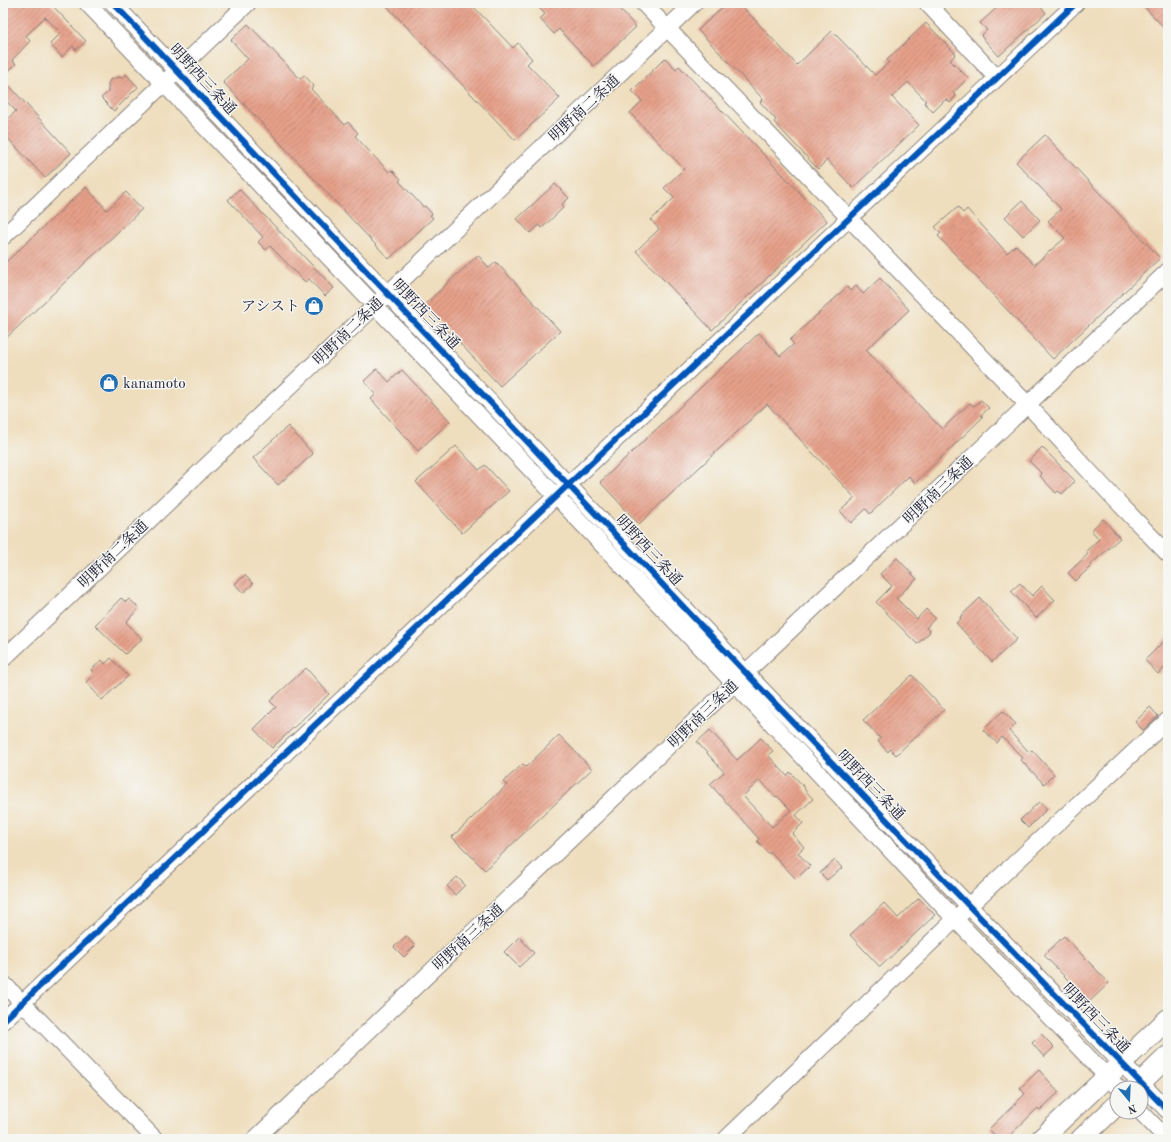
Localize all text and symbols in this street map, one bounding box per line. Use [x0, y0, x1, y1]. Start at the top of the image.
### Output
street label: 明野西三条通 [166, 41, 240, 118]
street label: 明野南二条通 [546, 71, 623, 145]
street label: 明野西三条通 [388, 276, 463, 353]
street label: 明野南二条通 [310, 294, 387, 369]
shop icon: アシスト [303, 295, 325, 317]
place label: アシスト [241, 299, 300, 315]
shop icon: kanamoto [98, 372, 120, 394]
place label: kanamoto [123, 377, 186, 392]
street label: 明野南三条通 [900, 453, 977, 528]
street label: 明野西三条通 [612, 512, 686, 589]
street label: 明野南二条通 [75, 517, 152, 592]
street label: 明野南三条通 [665, 677, 742, 752]
street label: 明野西三条通 [833, 747, 908, 824]
street label: 明野南三条通 [430, 900, 507, 974]
street label: 明野西三条通 [1058, 980, 1133, 1057]
north arrow [1109, 1080, 1149, 1120]
text: N [1125, 1101, 1138, 1115]

